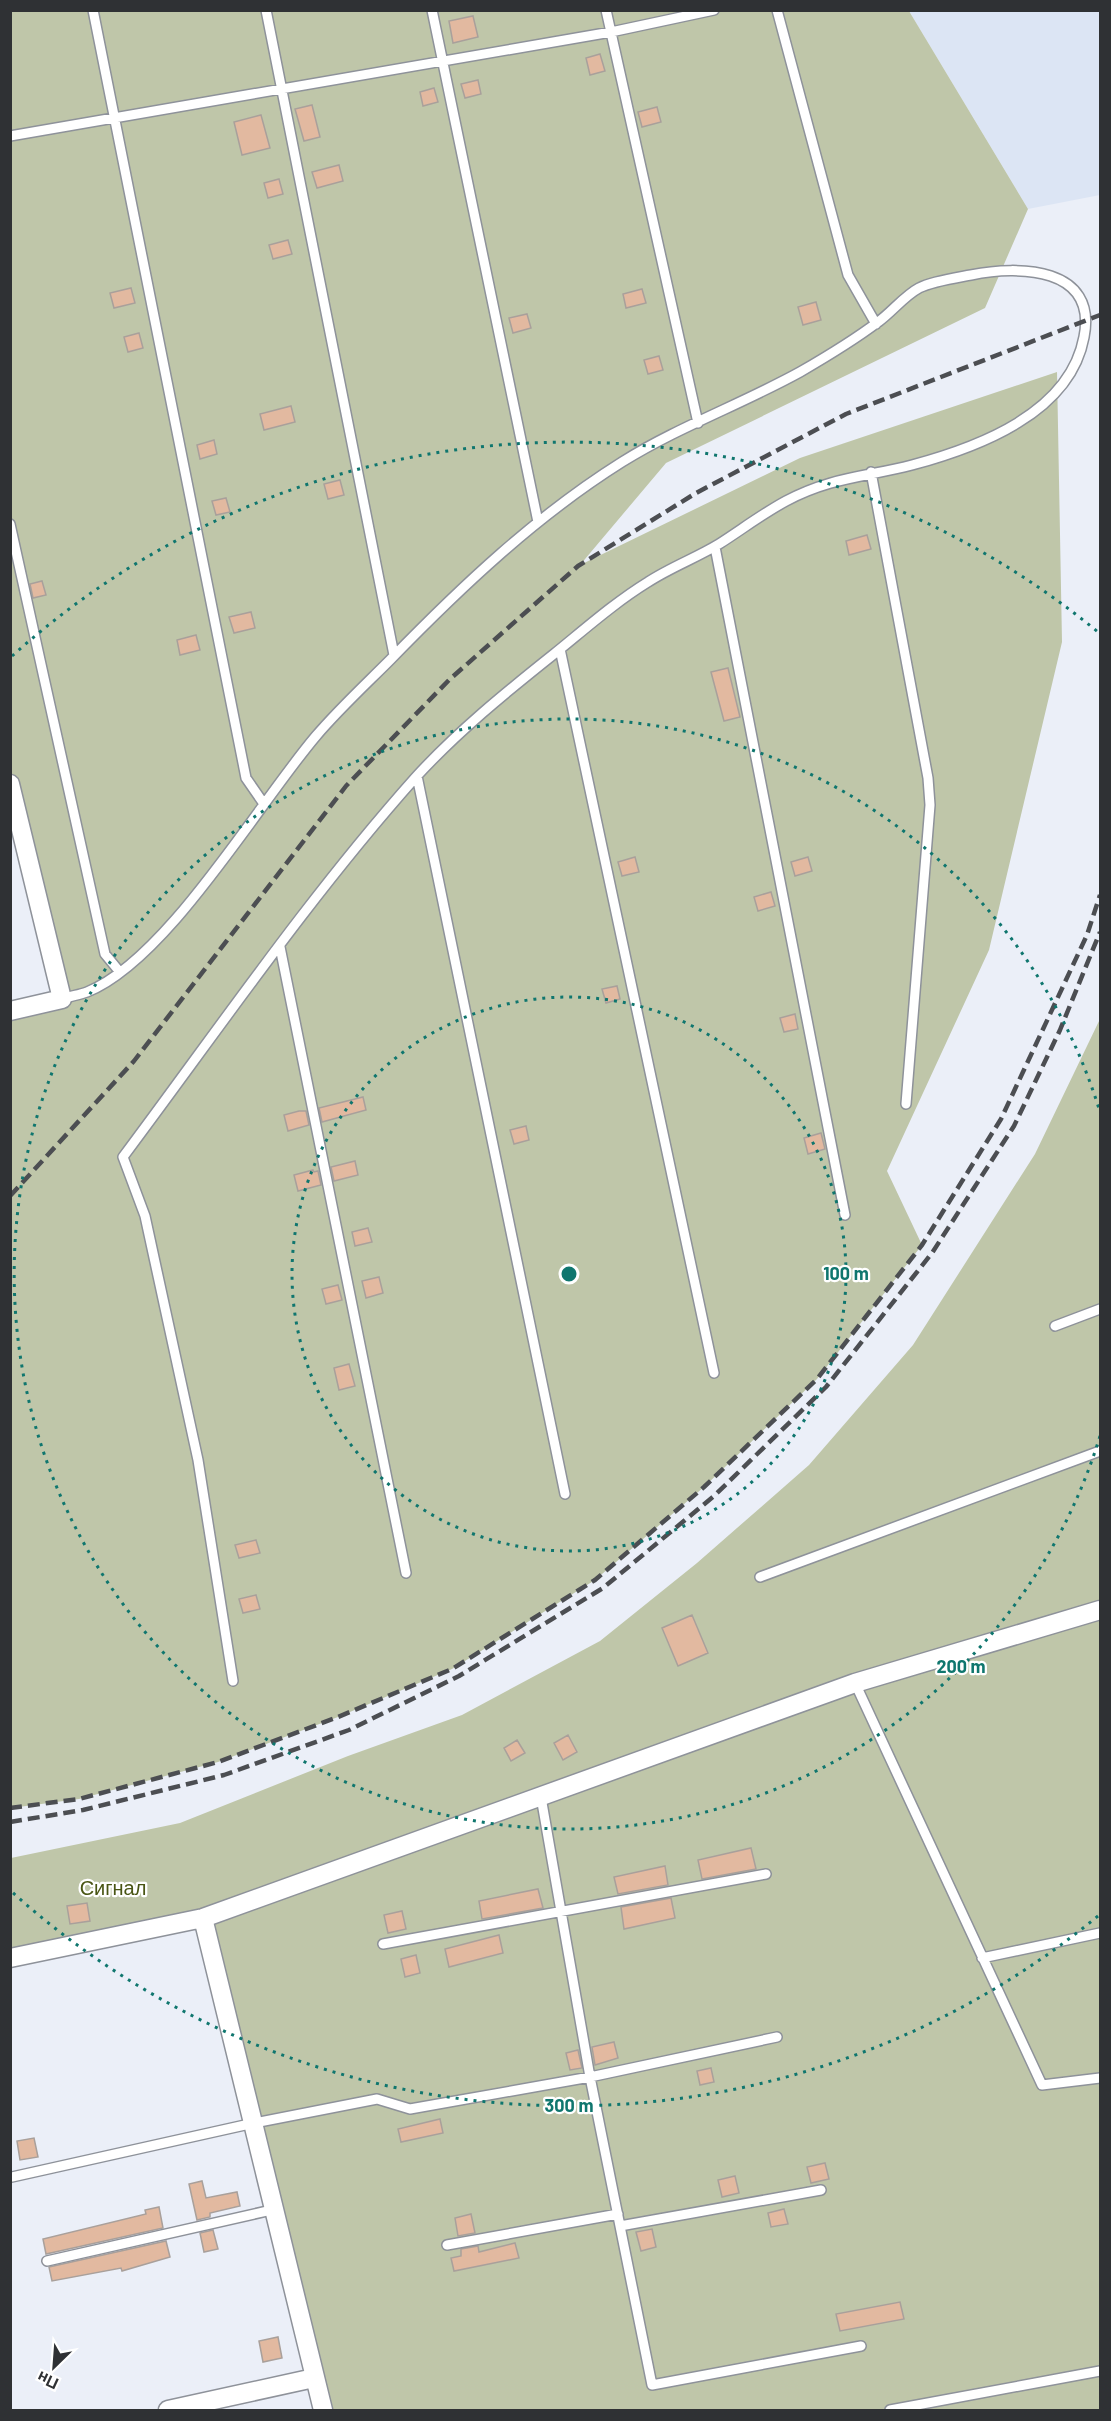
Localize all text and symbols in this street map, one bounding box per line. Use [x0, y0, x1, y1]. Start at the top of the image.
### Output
text: 100 m [823, 1262, 869, 1284]
centre of rings [559, 1264, 579, 1284]
text: 200 m [936, 1655, 986, 1677]
park label: Сигнал [80, 1875, 146, 1899]
text: 300 m [545, 2094, 593, 2116]
north arrow [24, 2337, 84, 2397]
text: Пн [34, 2368, 61, 2394]

